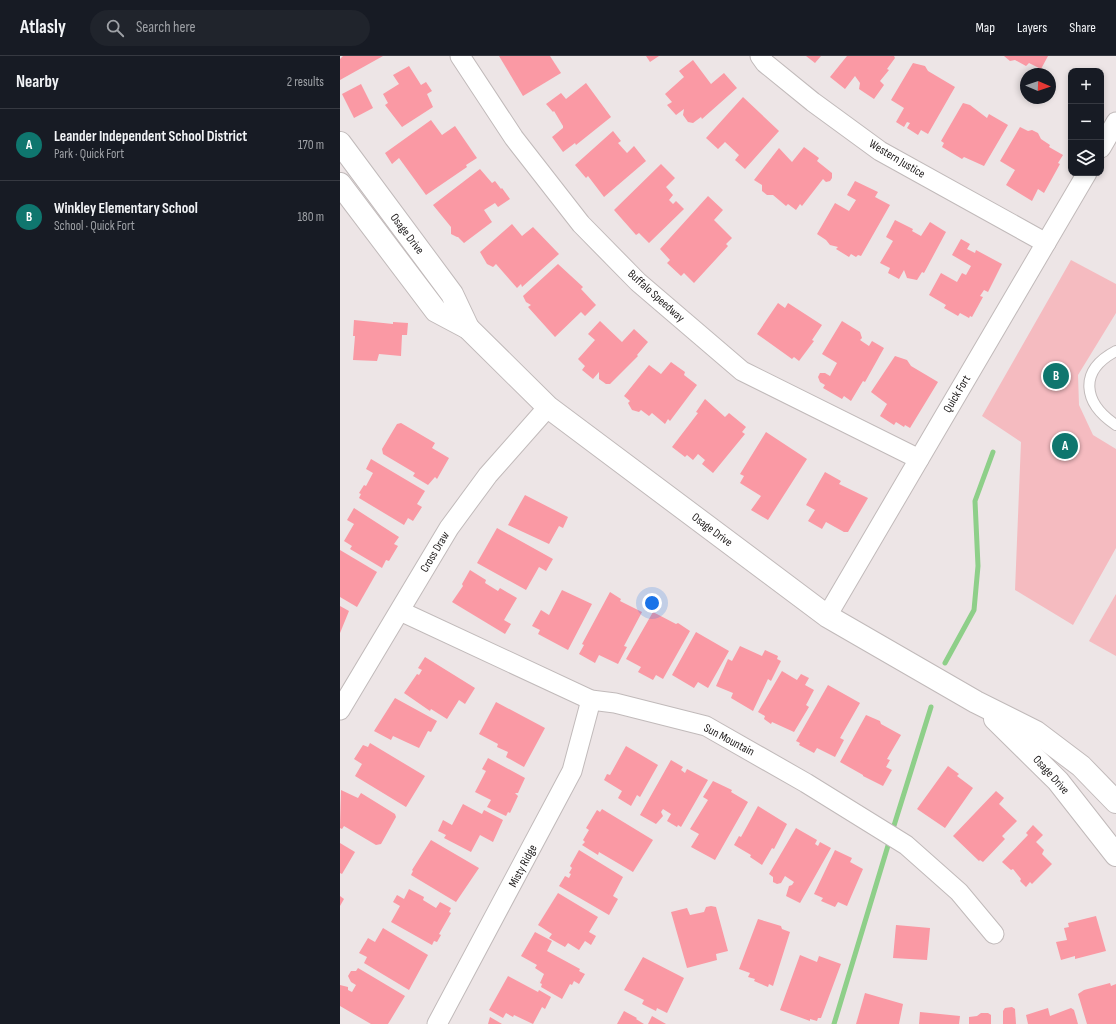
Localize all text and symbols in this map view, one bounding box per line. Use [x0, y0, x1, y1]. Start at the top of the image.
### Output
search box [90, 10, 370, 46]
text: Atlasly [20, 16, 66, 39]
icon: search [104, 17, 126, 39]
text: Search here [136, 18, 196, 37]
text: Map [975, 19, 995, 36]
text: Layers [1017, 19, 1047, 36]
text: Share [1069, 19, 1096, 36]
north arrow [1020, 68, 1056, 104]
map controls [1068, 68, 1104, 176]
button: + [1068, 68, 1104, 104]
text: Nearby [16, 72, 59, 92]
text: 2 results [287, 74, 324, 90]
button: − [1068, 104, 1104, 140]
text: Leander Independent School District [54, 127, 247, 146]
street label: Western Justice [866, 136, 928, 182]
text: A [26, 137, 32, 153]
text: 170 m [298, 137, 324, 153]
button: layers [1068, 140, 1104, 176]
text: Park · Quick Fort [54, 146, 124, 162]
text: Winkley Elementary School [54, 199, 198, 218]
text: B [26, 209, 32, 225]
text: 180 m [298, 209, 324, 225]
street label: Osage Drive [387, 211, 427, 258]
text: School · Quick Fort [54, 218, 135, 234]
street label: Buffalo Speedway [624, 267, 688, 326]
pin: B [1043, 361, 1069, 391]
street label: Quick Fort [940, 372, 974, 415]
pin: A [1052, 431, 1078, 461]
street label: Osage Drive [689, 510, 736, 550]
street label: Cross Draw [417, 529, 453, 575]
your location [642, 593, 662, 613]
street label: Sun Mountain [701, 720, 757, 760]
street label: Osage Drive [1030, 752, 1072, 798]
street label: Misty Ridge [506, 842, 541, 890]

